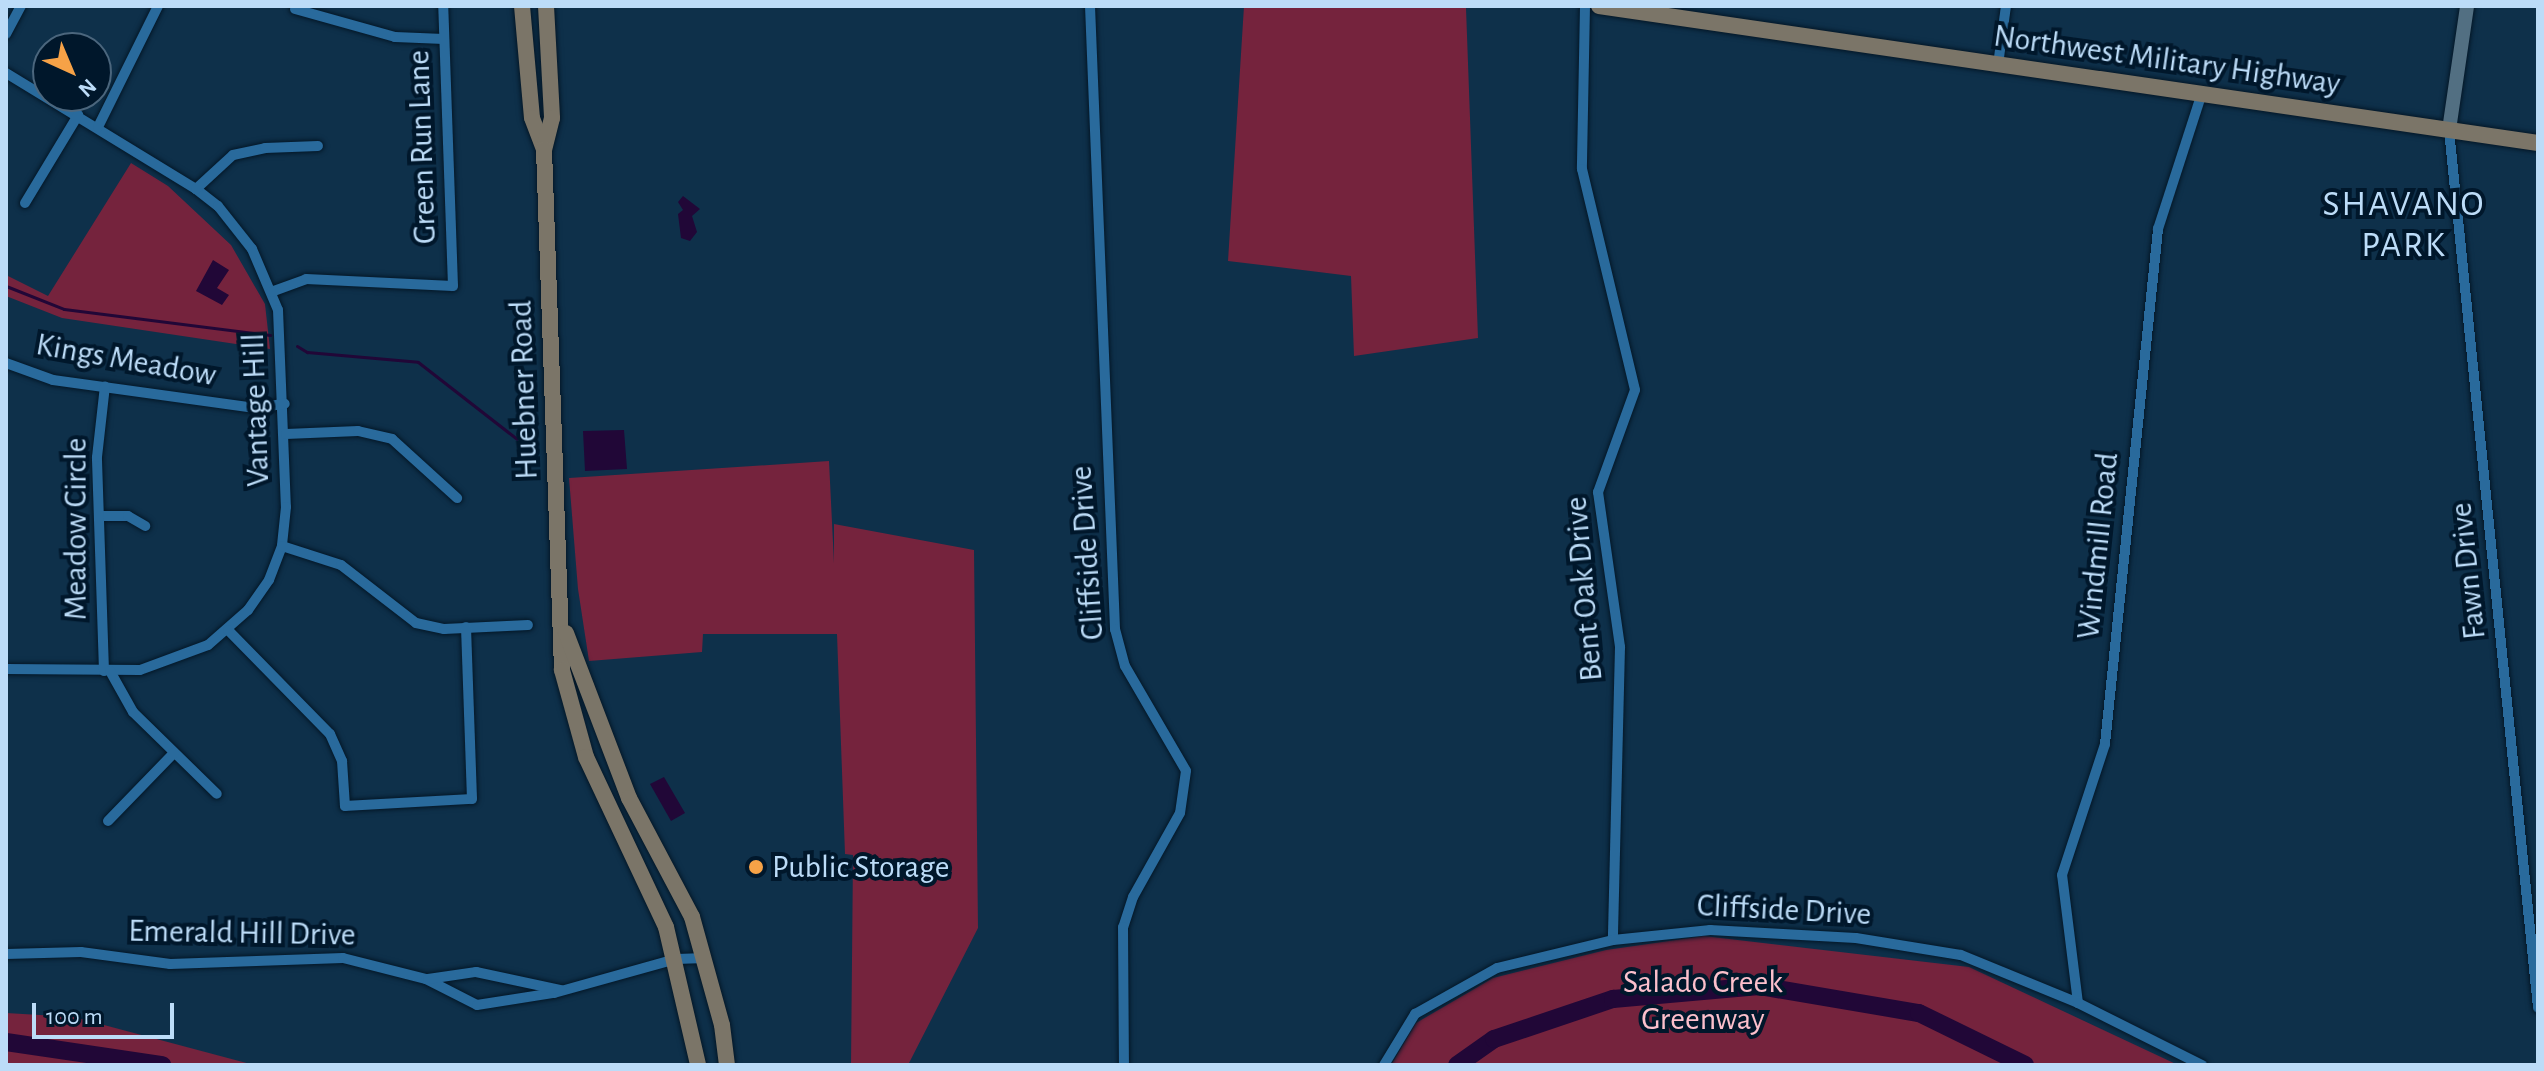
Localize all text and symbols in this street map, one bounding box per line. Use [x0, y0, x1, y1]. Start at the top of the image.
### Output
street label: Northwest Military Highway [1991, 17, 2343, 103]
north arrow [32, 32, 112, 112]
street label: Green Run Lane [399, 49, 445, 245]
text: N [74, 75, 100, 101]
district label: SHAVANO PARK [2323, 182, 2485, 267]
street label: Huebner Road [502, 300, 546, 480]
street label: Kings Meadow [33, 325, 219, 395]
street label: Vantage Hill [234, 333, 278, 487]
street label: Meadow Circle [57, 438, 95, 620]
street label: Windmill Road [2069, 451, 2127, 641]
street label: Cliffside Drive [1062, 465, 1112, 641]
street label: Bent Oak Drive [1557, 495, 1611, 683]
street label: Fawn Drive [2442, 501, 2494, 641]
place label: Public Storage [772, 848, 950, 886]
marker: Public Storage [747, 858, 765, 876]
street label: Cliffside Drive [1696, 886, 1872, 934]
street label: Emerald Hill Drive [128, 912, 356, 954]
park label: Salado Creek Greenway [1623, 964, 1783, 1039]
scale bar [36, 987, 178, 1037]
text: 100 m [46, 1005, 103, 1029]

